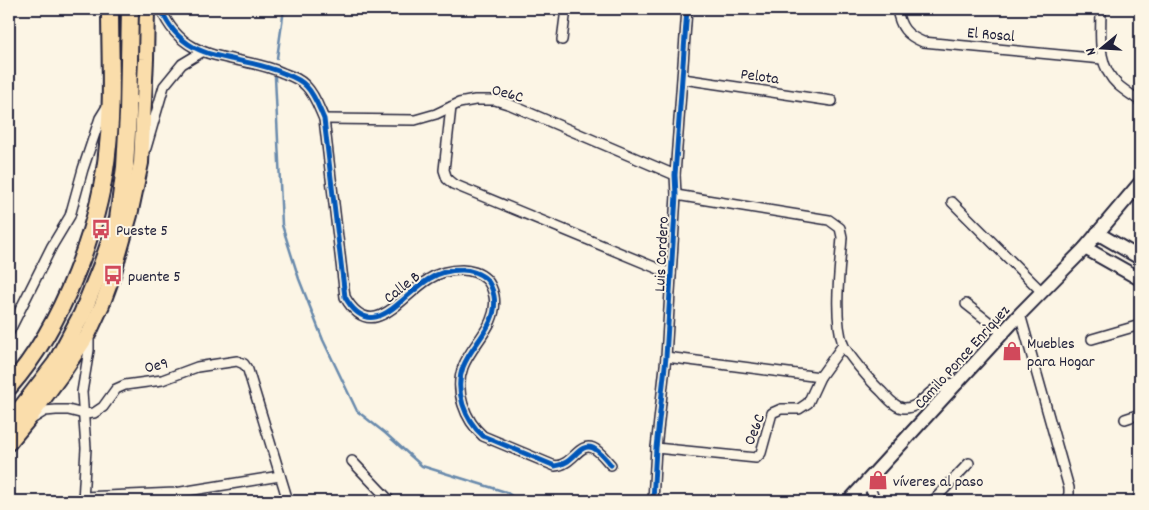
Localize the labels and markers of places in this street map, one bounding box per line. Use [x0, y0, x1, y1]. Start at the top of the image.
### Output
bus stop icon: Pueste 5 [90, 218, 112, 240]
place label: Pueste 5 [116, 220, 168, 243]
bus stop icon: puente 5 [102, 264, 124, 286]
place label: puente 5 [128, 266, 181, 289]
place label: Muebles para Hogar [1027, 333, 1095, 374]
shop icon: Muebles para Hogar [1001, 340, 1023, 362]
shop icon: víveres al paso [867, 469, 889, 491]
place label: víveres al paso [893, 471, 983, 494]

